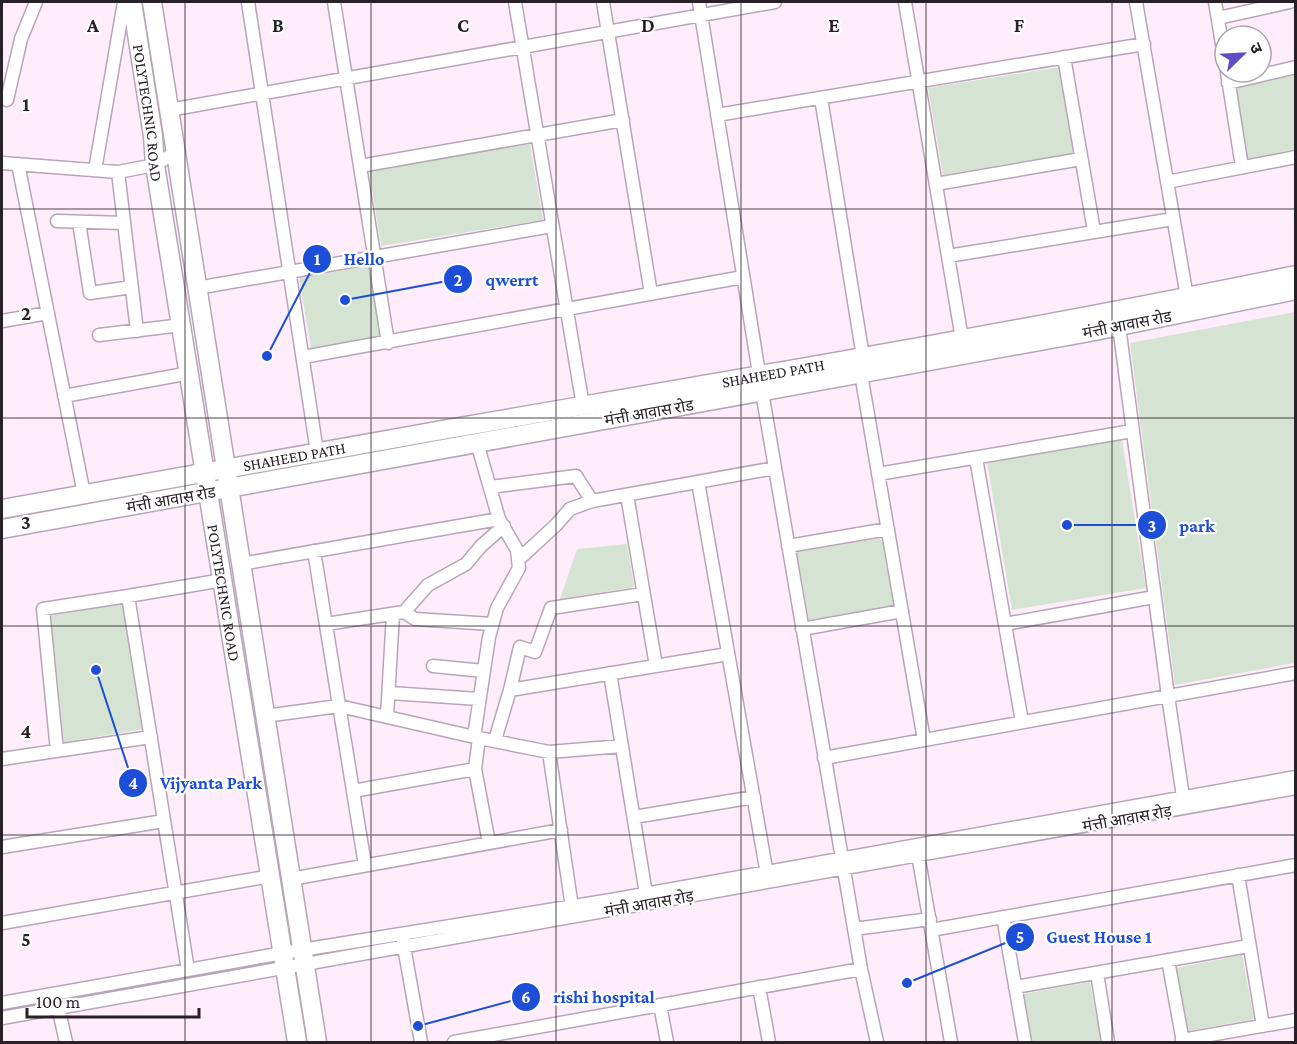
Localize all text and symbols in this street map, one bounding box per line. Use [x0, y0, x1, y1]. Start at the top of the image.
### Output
text: A [86, 14, 100, 36]
text: B [272, 14, 284, 36]
text: C [457, 14, 469, 36]
text: D [641, 14, 655, 36]
text: E [828, 14, 840, 36]
text: F [1014, 14, 1025, 36]
north arrow [1213, 24, 1273, 84]
text: उ [1247, 40, 1266, 56]
street label: POLYTECHNIC ROAD [130, 43, 166, 183]
text: 1 [22, 93, 30, 115]
callout: Hello [302, 241, 396, 277]
text: 1 [314, 249, 321, 269]
text: Hello [344, 249, 384, 269]
callout: qwerrt [443, 261, 550, 297]
text: 2 [453, 270, 463, 290]
text: qwerrt [486, 270, 539, 290]
text: 2 [21, 302, 31, 324]
street label: मंत्ती आवास रोड [1081, 307, 1173, 341]
street label: SHAHEED PATH [721, 356, 826, 391]
street label: मंत्ती आवास रोड [603, 396, 695, 429]
street label: SHAHEED PATH [242, 439, 347, 474]
street label: मंत्ती आवास रोड [125, 483, 217, 516]
callout: park [1137, 507, 1227, 543]
text: 3 [21, 511, 31, 533]
text: 3 [1148, 516, 1156, 536]
text: park [1179, 516, 1215, 536]
street label: POLYTECHNIC ROAD [204, 523, 243, 663]
text: 4 [21, 720, 32, 742]
callout: Vijyanta Park [118, 765, 274, 801]
text: 4 [128, 773, 138, 793]
text: Vijyanta Park [159, 773, 262, 794]
street label: मंत्ती आवास रोड़ [1081, 802, 1174, 836]
street label: मंत्ती आवास रोड़ [603, 887, 696, 921]
callout: Guest House 1 [1005, 919, 1164, 955]
text: 5 [1016, 927, 1024, 947]
text: Guest House 1 [1046, 927, 1152, 947]
text: 5 [21, 928, 31, 950]
callout: rishi hospital [511, 979, 666, 1015]
scale bar [27, 981, 200, 1019]
text: 6 [521, 987, 531, 1007]
text: rishi hospital [553, 987, 655, 1007]
text: 100 m [36, 992, 81, 1012]

